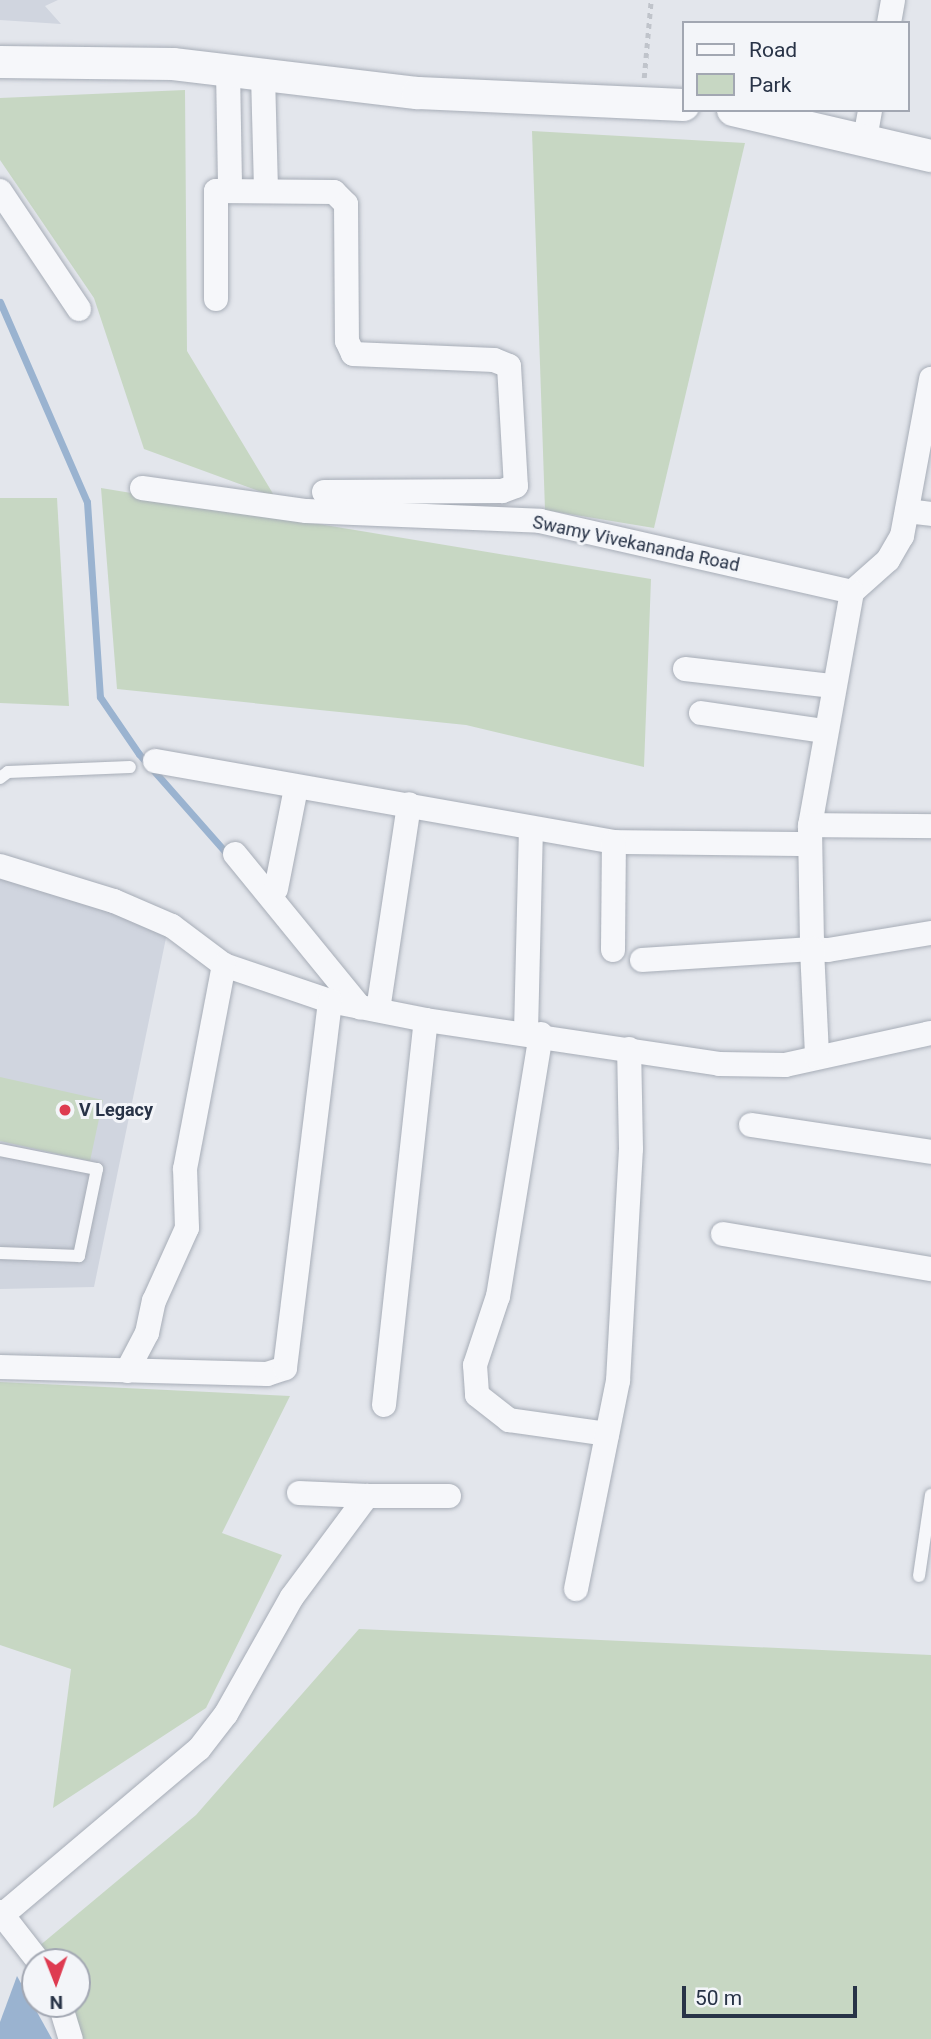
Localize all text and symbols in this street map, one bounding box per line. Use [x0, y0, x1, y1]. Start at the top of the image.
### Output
legend [682, 21, 910, 112]
text: Road [749, 38, 797, 62]
text: Park [749, 73, 791, 97]
street label: Swamy Vivekananda Road [531, 511, 741, 577]
place label: V Legacy [79, 1099, 153, 1121]
marker: V Legacy [57, 1102, 73, 1118]
north arrow [21, 1948, 91, 2018]
scale bar [686, 1972, 861, 2016]
text: 50 m [695, 1986, 742, 2010]
text: N [49, 1991, 63, 2014]

